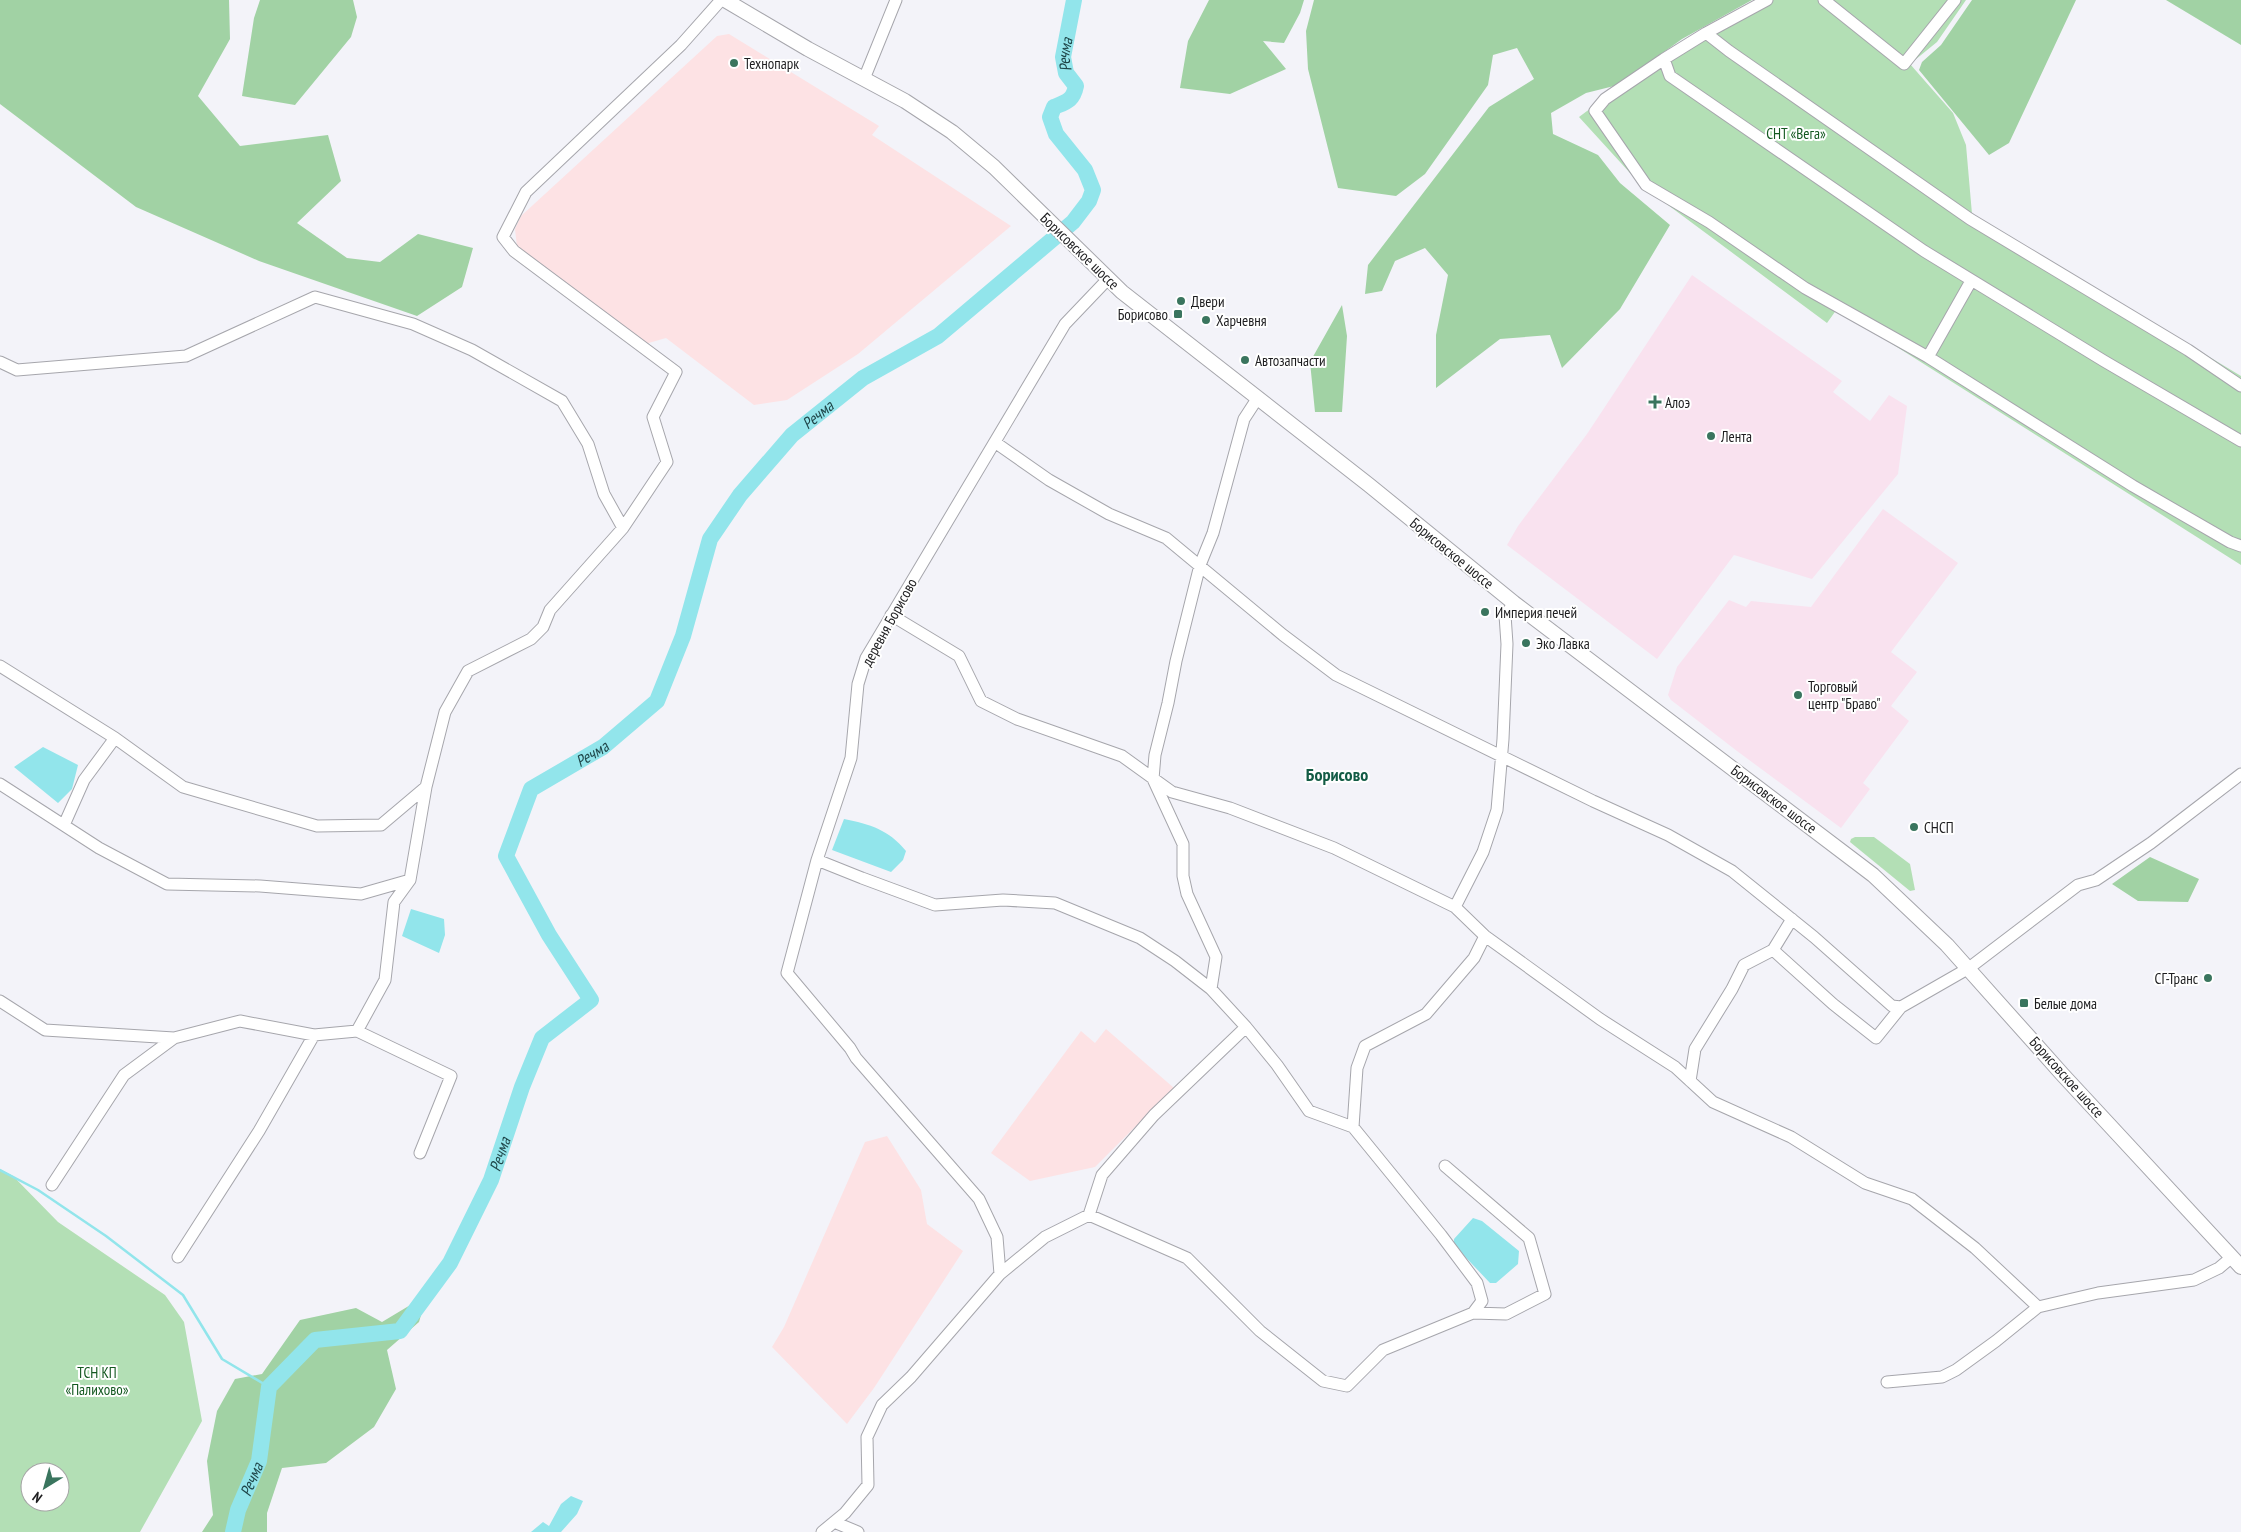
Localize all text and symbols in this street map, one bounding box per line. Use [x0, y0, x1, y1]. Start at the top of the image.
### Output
water label: Речма [1053, 34, 1077, 73]
place label: Технопарк [744, 54, 799, 73]
marker: Технопарк [728, 57, 740, 69]
park label: СНТ «Вега» [1766, 124, 1826, 143]
street label: Борисовское шоссе [1037, 209, 1123, 293]
place label: Двери [1191, 292, 1224, 311]
marker: Двери [1175, 295, 1187, 307]
place label: Борисово [1118, 305, 1168, 324]
marker: Борисово [1172, 308, 1184, 320]
place label: Харчевня [1216, 311, 1267, 330]
marker: Харчевня [1200, 314, 1212, 326]
place label: Автозапчасти [1255, 351, 1325, 370]
marker: Автозапчасти [1239, 354, 1251, 366]
place label: Алоэ [1665, 393, 1691, 412]
water label: Речма [798, 395, 839, 433]
marker: Алоэ [1649, 396, 1661, 408]
place label: Лента [1720, 427, 1752, 446]
marker: Лента [1705, 430, 1717, 442]
street label: Борисовское шоссе [1406, 513, 1498, 593]
street label: деревня Борисово [857, 575, 921, 669]
place label: Империя печей [1495, 603, 1577, 622]
marker: Империя печей [1479, 606, 1491, 618]
place label: Эко Лавка [1536, 634, 1590, 653]
marker: Эко Лавка [1520, 637, 1532, 649]
place label: Торговый центр "Браво" [1808, 677, 1881, 713]
marker: Торговый центр "Браво" [1792, 689, 1804, 701]
water label: Речма [572, 736, 614, 771]
street label: Борисовское шоссе [1727, 761, 1821, 837]
district label: Борисово [1306, 763, 1368, 786]
place label: СНСП [1924, 818, 1954, 837]
marker: СНСП [1908, 821, 1920, 833]
place label: СГ-Транс [2155, 969, 2199, 988]
marker: СГ-Транс [2202, 972, 2214, 984]
place label: Белые дома [2034, 994, 2097, 1013]
marker: Белые дома [2018, 997, 2030, 1009]
street label: Борисовское шоссе [2026, 1033, 2108, 1121]
water label: Речма [485, 1133, 515, 1174]
park label: ТСН КП «Палихово» [65, 1363, 129, 1399]
water label: Речма [235, 1458, 268, 1499]
north arrow [20, 1462, 70, 1512]
text: N [29, 1488, 46, 1507]

